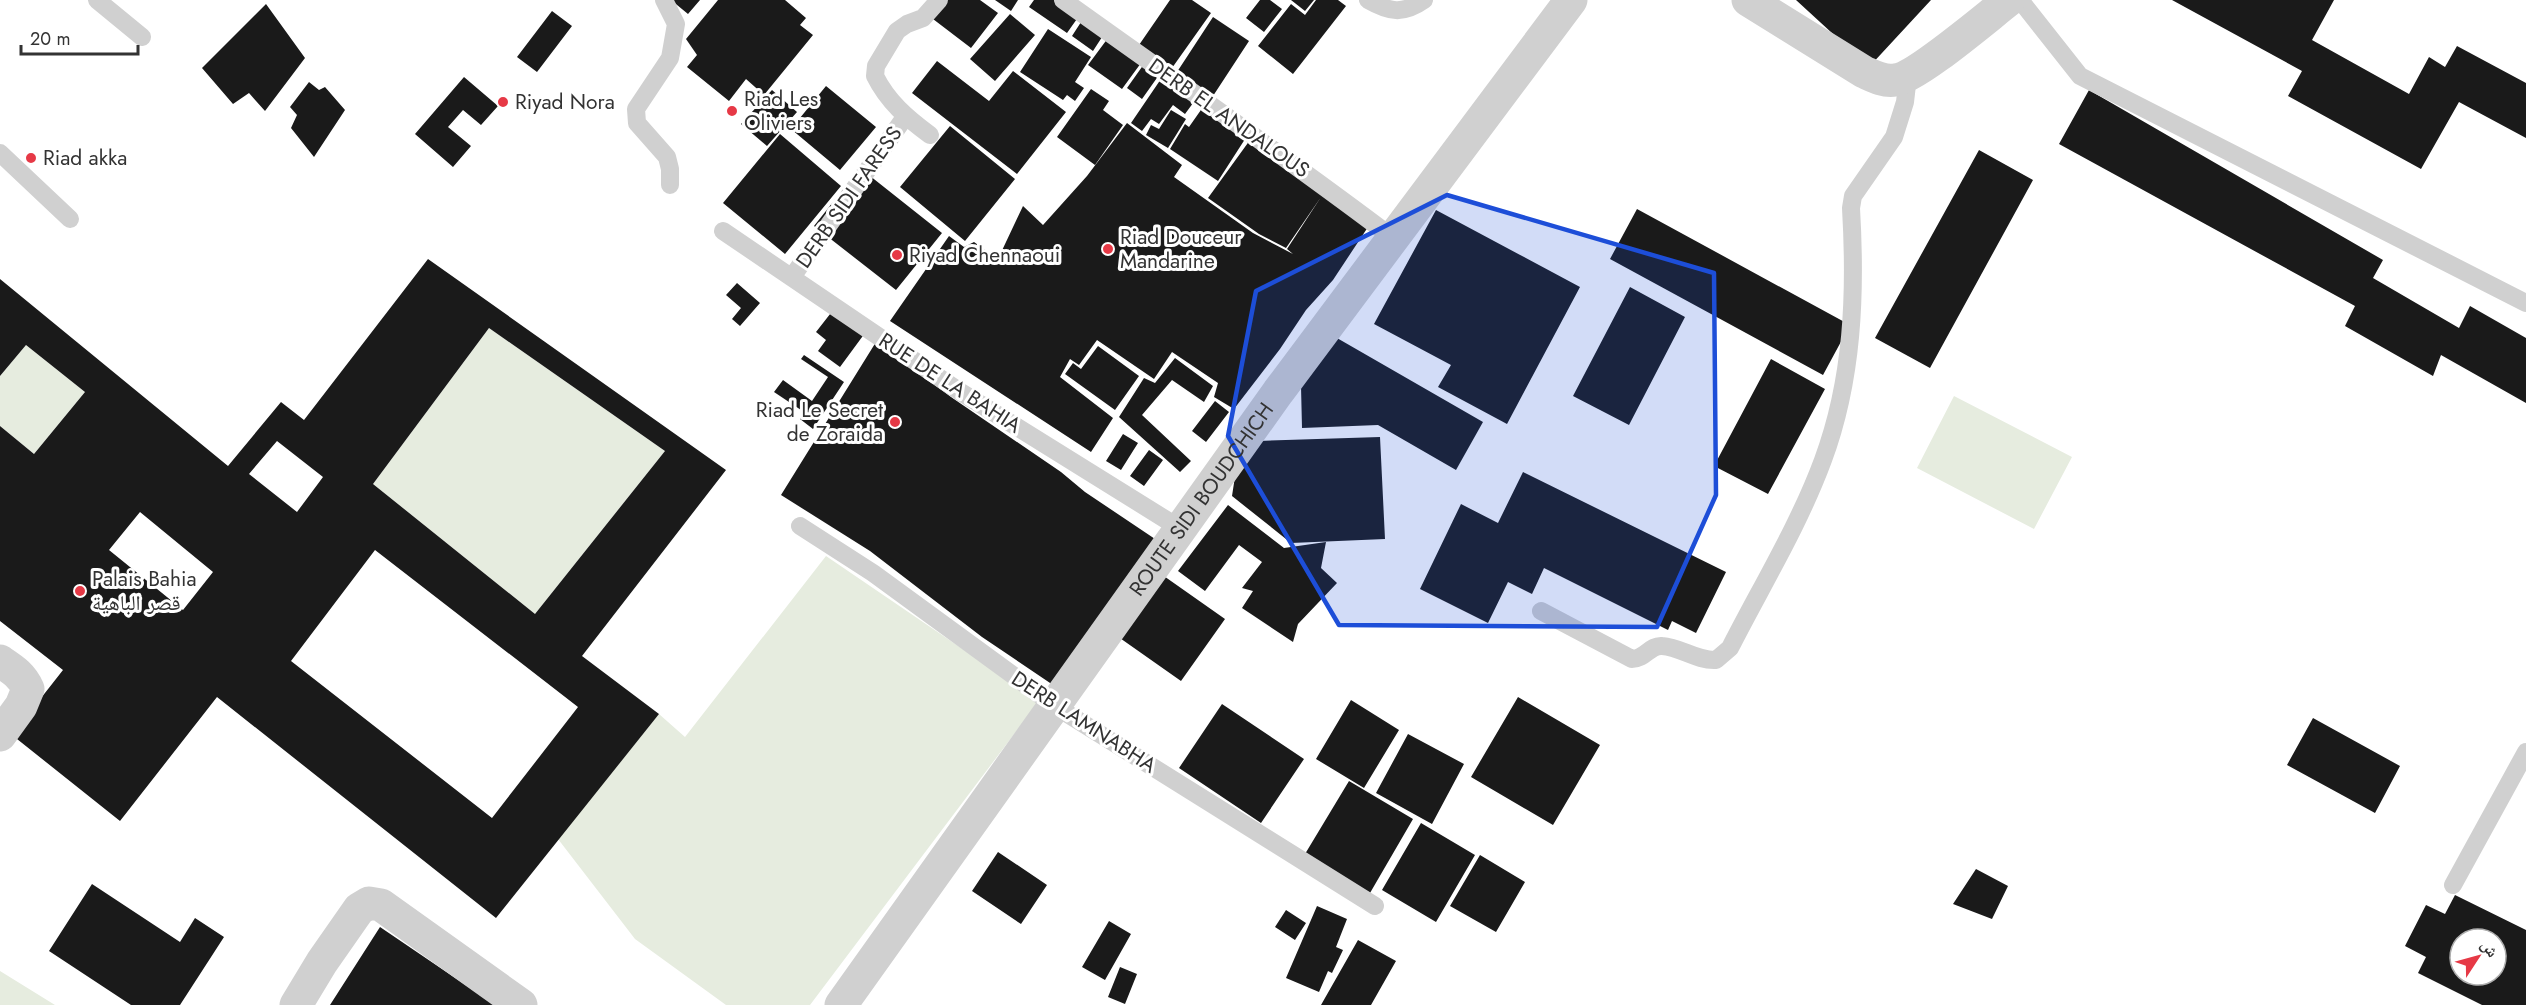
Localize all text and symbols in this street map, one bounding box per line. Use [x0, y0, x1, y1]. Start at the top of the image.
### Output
scale bar [21, 18, 138, 56]
text: 20 m [30, 26, 70, 52]
street label: DERB EL ANDALOUS [1142, 51, 1316, 185]
place label: Riad Les Oliviers [744, 84, 818, 138]
place label: Riyad Nora [515, 87, 615, 117]
marker: Riyad Nora [496, 95, 510, 109]
marker: Riad Les Oliviers [725, 104, 739, 118]
street label: DERB SIDI FARESS [789, 120, 909, 274]
place label: Riad akka [43, 143, 127, 173]
marker: Riad akka [24, 151, 38, 165]
place label: Riad Douceur Mandarine [1120, 222, 1242, 276]
place label: Riyad Chennaoui [909, 240, 1060, 270]
marker: Riad Douceur Mandarine [1101, 242, 1115, 256]
marker: Riyad Chennaoui [890, 248, 904, 262]
street label: RUE DE LA BAHIA [873, 326, 1027, 440]
place label: Riad Le Secret de Zoraida [756, 395, 883, 449]
street label: ROUTE SIDI BOUDCHICH [1122, 396, 1281, 602]
marker: Riad Le Secret de Zoraida [888, 415, 902, 429]
place label: Palais Bahia قصر الباهية [92, 564, 197, 618]
marker: Palais Bahia قصر الباهية [73, 584, 87, 598]
street label: DERB LAMNABHA [1006, 664, 1162, 780]
north arrow [2448, 927, 2508, 987]
text: ش [2475, 935, 2504, 962]

